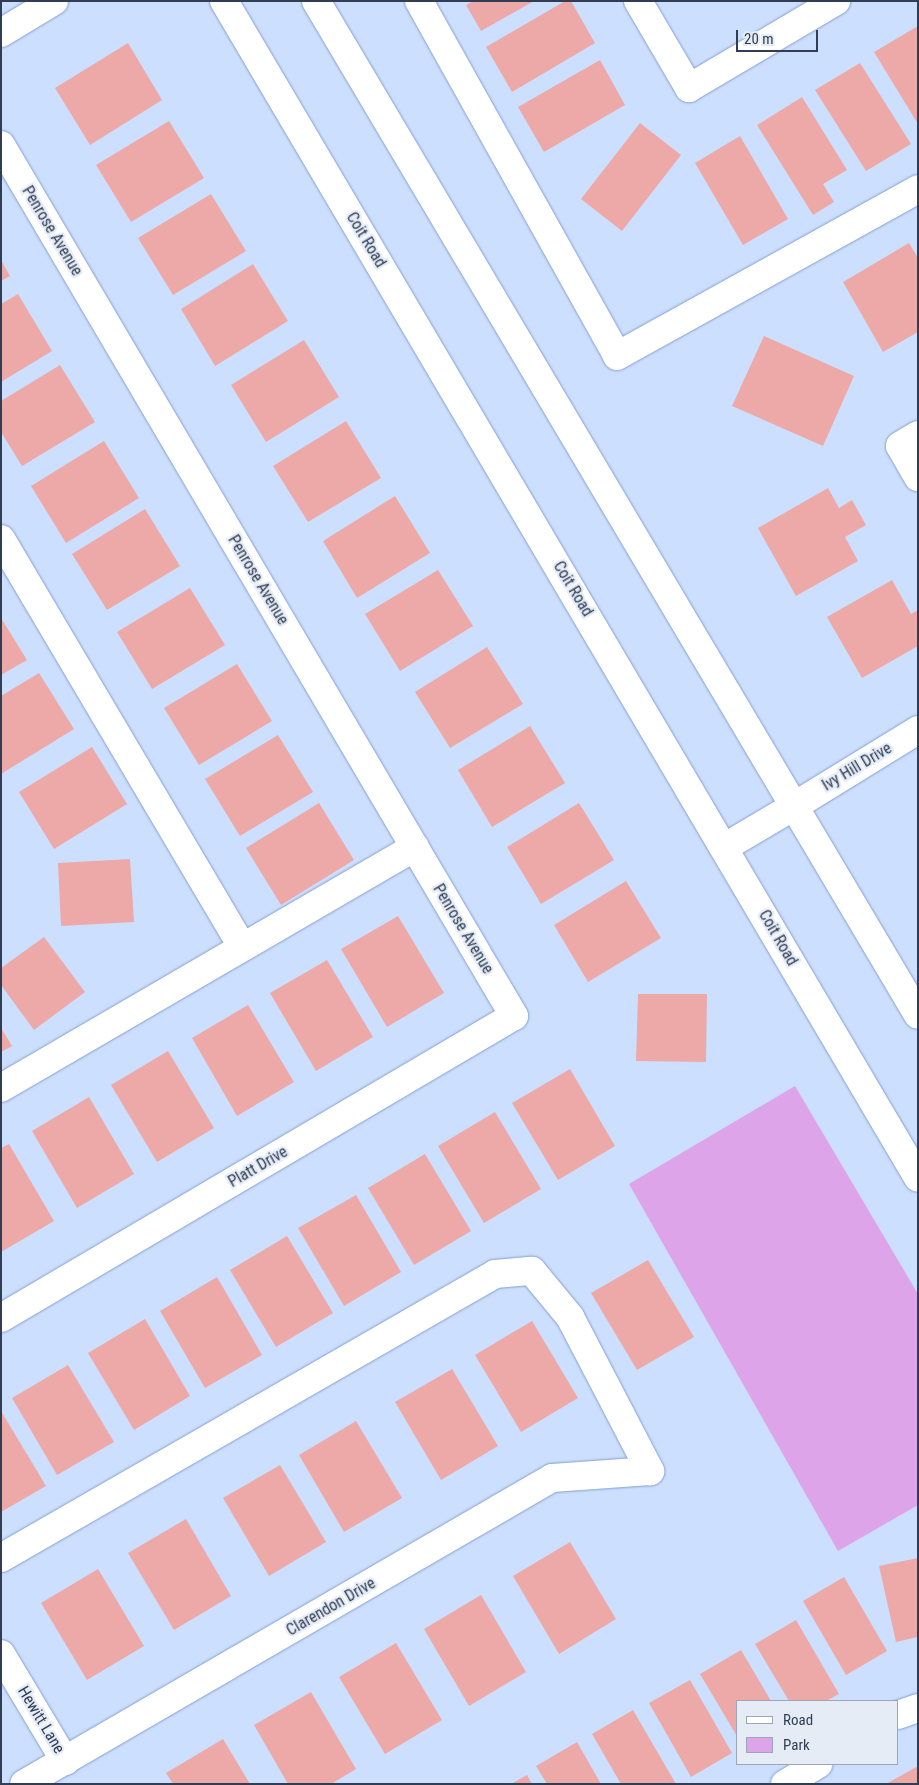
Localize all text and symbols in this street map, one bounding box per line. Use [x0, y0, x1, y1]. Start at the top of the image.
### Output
scale bar [739, 20, 822, 52]
text: 20 m [744, 30, 774, 48]
street label: Penrose Avenue [18, 183, 86, 279]
street label: Coit Road [342, 209, 390, 271]
street label: Penrose Avenue [224, 532, 292, 628]
street label: Coit Road [549, 558, 597, 620]
street label: Ivy Hill Drive [819, 739, 895, 795]
street label: Penrose Avenue [429, 881, 497, 977]
street label: Coit Road [754, 907, 802, 969]
street label: Platt Drive [225, 1142, 291, 1192]
street label: Clarendon Drive [283, 1574, 379, 1640]
street label: Hewitt Lane [13, 1683, 69, 1757]
legend [736, 1700, 899, 1765]
text: Road [783, 1711, 813, 1729]
text: Park [783, 1736, 810, 1754]

